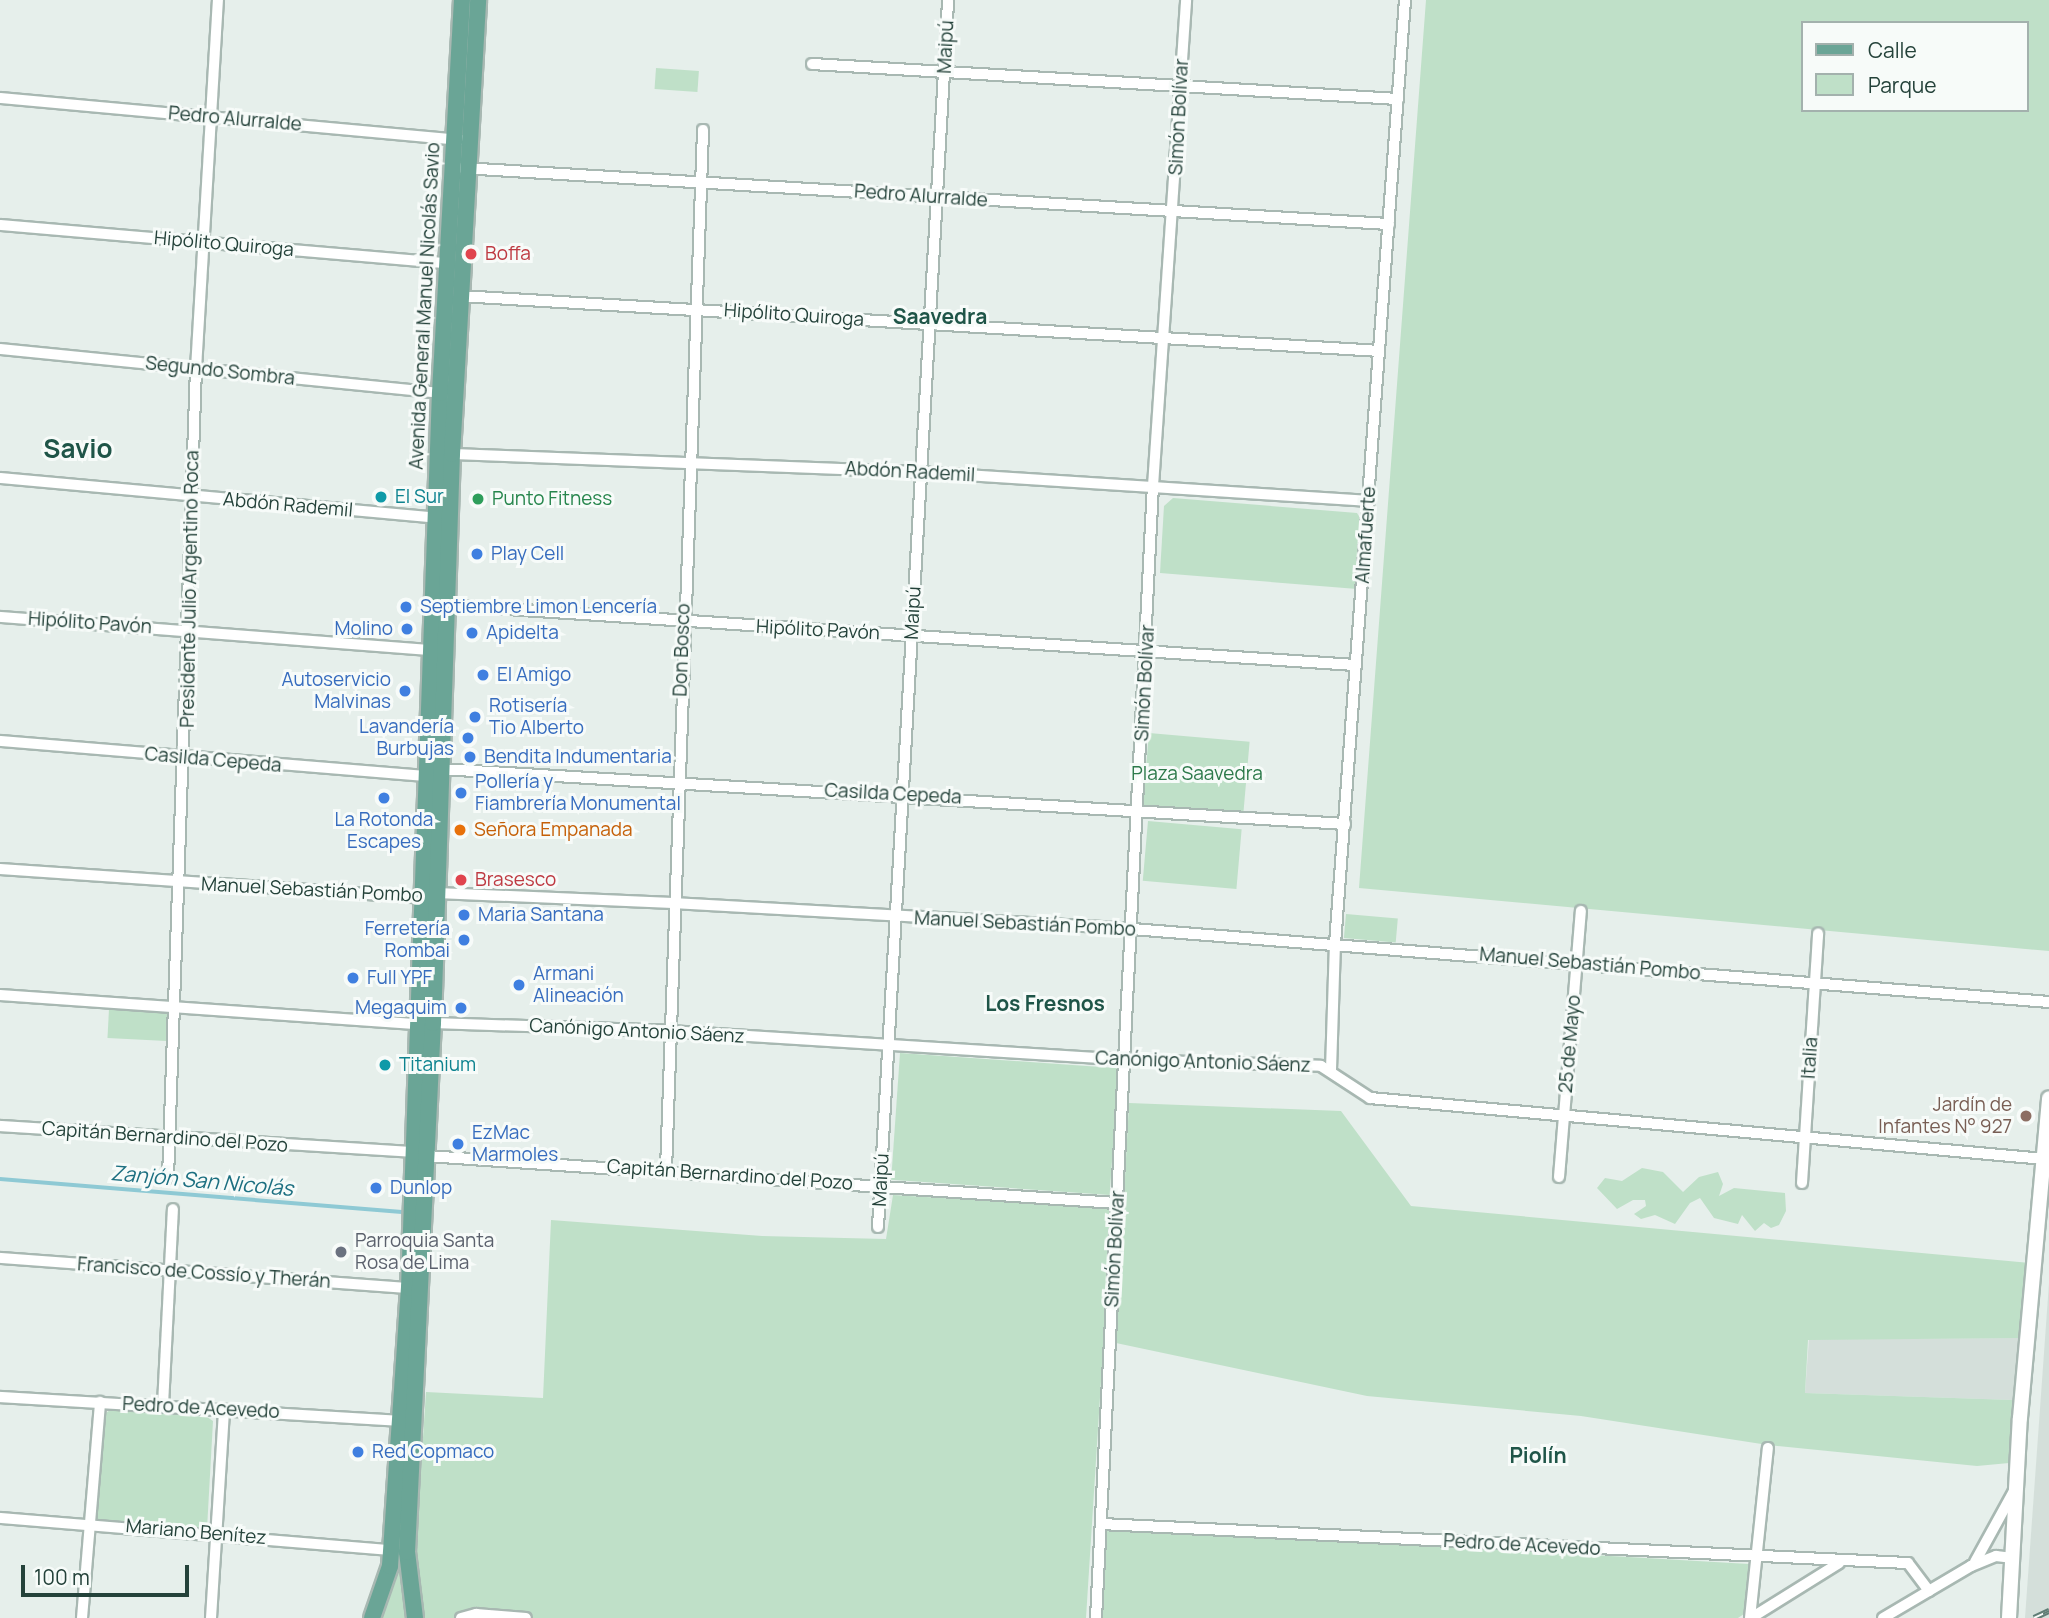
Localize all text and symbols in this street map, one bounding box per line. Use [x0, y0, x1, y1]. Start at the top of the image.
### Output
street label: Maipú [933, 20, 959, 74]
legend [1800, 21, 2028, 112]
text: Calle [1868, 36, 1917, 64]
street label: Simón Bolívar [1165, 58, 1193, 176]
text: Parque [1868, 71, 1937, 99]
street label: Pedro Alurralde [167, 102, 303, 136]
street label: Avenida General Manuel Nicolás Savio [405, 142, 445, 470]
street label: Pedro Alurralde [853, 180, 989, 212]
street label: Hipólito Quiroga [153, 227, 295, 261]
place label: Boffa [485, 243, 531, 265]
marker: Boffa [463, 246, 479, 262]
street label: Hipólito Quiroga [723, 299, 865, 331]
district label: Saavedra [893, 303, 987, 329]
street label: Segundo Sombra [144, 352, 296, 390]
district label: Savio [43, 433, 113, 465]
street label: Presidente Julio Argentino Roca [176, 450, 204, 728]
street label: Abdón Rademil [844, 457, 976, 487]
place label: El Sur [395, 486, 444, 508]
street label: Almafuerte [1351, 486, 1381, 584]
street label: Abdón Rademil [222, 488, 354, 522]
place label: Punto Fitness [492, 488, 612, 510]
marker: El Sur [373, 489, 389, 505]
marker: Punto Fitness [470, 491, 486, 507]
place label: Play Cell [491, 543, 564, 565]
marker: Play Cell [469, 546, 485, 562]
street label: Maipú [900, 586, 926, 640]
place label: Septiembre Limon Lencería [420, 596, 657, 618]
marker: Septiembre Limon Lencería [398, 599, 414, 615]
street label: Don Bosco [669, 603, 695, 697]
street label: Hipólito Pavón [27, 607, 153, 639]
street label: Hipólito Pavón [755, 615, 881, 645]
place label: Molino [334, 618, 393, 640]
marker: Molino [399, 621, 415, 637]
place label: Apidelta [486, 622, 559, 644]
street label: Simón Bolívar [1131, 624, 1159, 742]
marker: Apidelta [464, 625, 480, 641]
place label: El Amigo [497, 664, 571, 686]
marker: El Amigo [475, 667, 491, 683]
place label: Autoservicio Malvinas [281, 669, 391, 713]
marker: Autoservicio Malvinas [397, 683, 413, 699]
place label: Rotisería Tio Alberto [489, 695, 584, 739]
marker: Rotisería Tio Alberto [467, 709, 483, 725]
place label: Lavandería Burbujas [359, 716, 454, 760]
marker: Lavandería Burbujas [460, 730, 476, 746]
street label: Casilda Cepeda [144, 743, 282, 777]
place label: Bendita Indumentaria [484, 746, 672, 768]
marker: Bendita Indumentaria [462, 749, 478, 765]
park label: Plaza Saavedra [1131, 763, 1263, 785]
place label: Pollería y Fiambrería Monumental [475, 771, 681, 815]
street label: Casilda Cepeda [824, 779, 962, 809]
marker: Pollería y Fiambrería Monumental [453, 785, 469, 801]
marker: La Rotonda Escapes [376, 790, 392, 806]
place label: La Rotonda Escapes [335, 809, 433, 853]
place label: Señora Empanada [474, 819, 633, 841]
marker: Señora Empanada [452, 822, 468, 838]
place label: Brasesco [475, 869, 556, 891]
marker: Brasesco [453, 872, 469, 888]
street label: Manuel Sebastián Pombo [201, 873, 423, 907]
place label: Maria Santana [478, 904, 604, 926]
marker: Maria Santana [456, 907, 472, 923]
street label: Manuel Sebastián Pombo [914, 907, 1136, 941]
place label: Ferretería Rombai [365, 918, 450, 962]
marker: Ferretería Rombai [456, 932, 472, 948]
street label: Manuel Sebastián Pombo [1478, 943, 1702, 985]
place label: Armani Alineación [533, 963, 624, 1007]
place label: Full YPF [367, 967, 432, 989]
marker: Full YPF [345, 970, 361, 986]
marker: Armani Alineación [511, 977, 527, 993]
district label: Los Fresnos [985, 990, 1105, 1016]
street label: 25 de Mayo [1554, 994, 1586, 1094]
place label: Megaquim [355, 997, 447, 1019]
marker: Megaquim [453, 1000, 469, 1016]
street label: Canónigo Antonio Sáenz [529, 1014, 745, 1048]
street label: Italia [1797, 1036, 1823, 1080]
street label: Canónigo Antonio Sáenz [1095, 1047, 1311, 1077]
place label: Titanium [399, 1054, 476, 1076]
marker: Titanium [377, 1057, 393, 1073]
place label: Jardín de Infantes N° 927 [1878, 1094, 2012, 1138]
marker: Jardín de Infantes N° 927 [2018, 1108, 2034, 1124]
street label: Capitán Bernardino del Pozo [41, 1117, 289, 1157]
place label: EzMac Marmoles [472, 1122, 558, 1166]
marker: EzMac Marmoles [450, 1136, 466, 1152]
street label: Maipú [868, 1153, 894, 1207]
street label: Capitán Bernardino del Pozo [606, 1155, 854, 1195]
water label: Zanjón San Nicolás [110, 1159, 294, 1201]
place label: Dunlop [390, 1177, 452, 1199]
marker: Dunlop [368, 1180, 384, 1196]
street label: Simón Bolívar [1101, 1190, 1129, 1308]
place label: Parroquia Santa Rosa de Lima [355, 1230, 494, 1274]
marker: Parroquia Santa Rosa de Lima [333, 1244, 349, 1260]
street label: Francisco de Cossío y Therán [77, 1253, 331, 1293]
street label: Pedro de Acevedo [122, 1392, 280, 1424]
place label: Red Copmaco [372, 1441, 494, 1463]
district label: Piolín [1509, 1442, 1567, 1468]
marker: Red Copmaco [350, 1444, 366, 1460]
street label: Mariano Benítez [125, 1514, 267, 1550]
street label: Pedro de Acevedo [1443, 1529, 1601, 1561]
scale bar [24, 1552, 192, 1596]
text: 100 m [34, 1563, 90, 1591]

